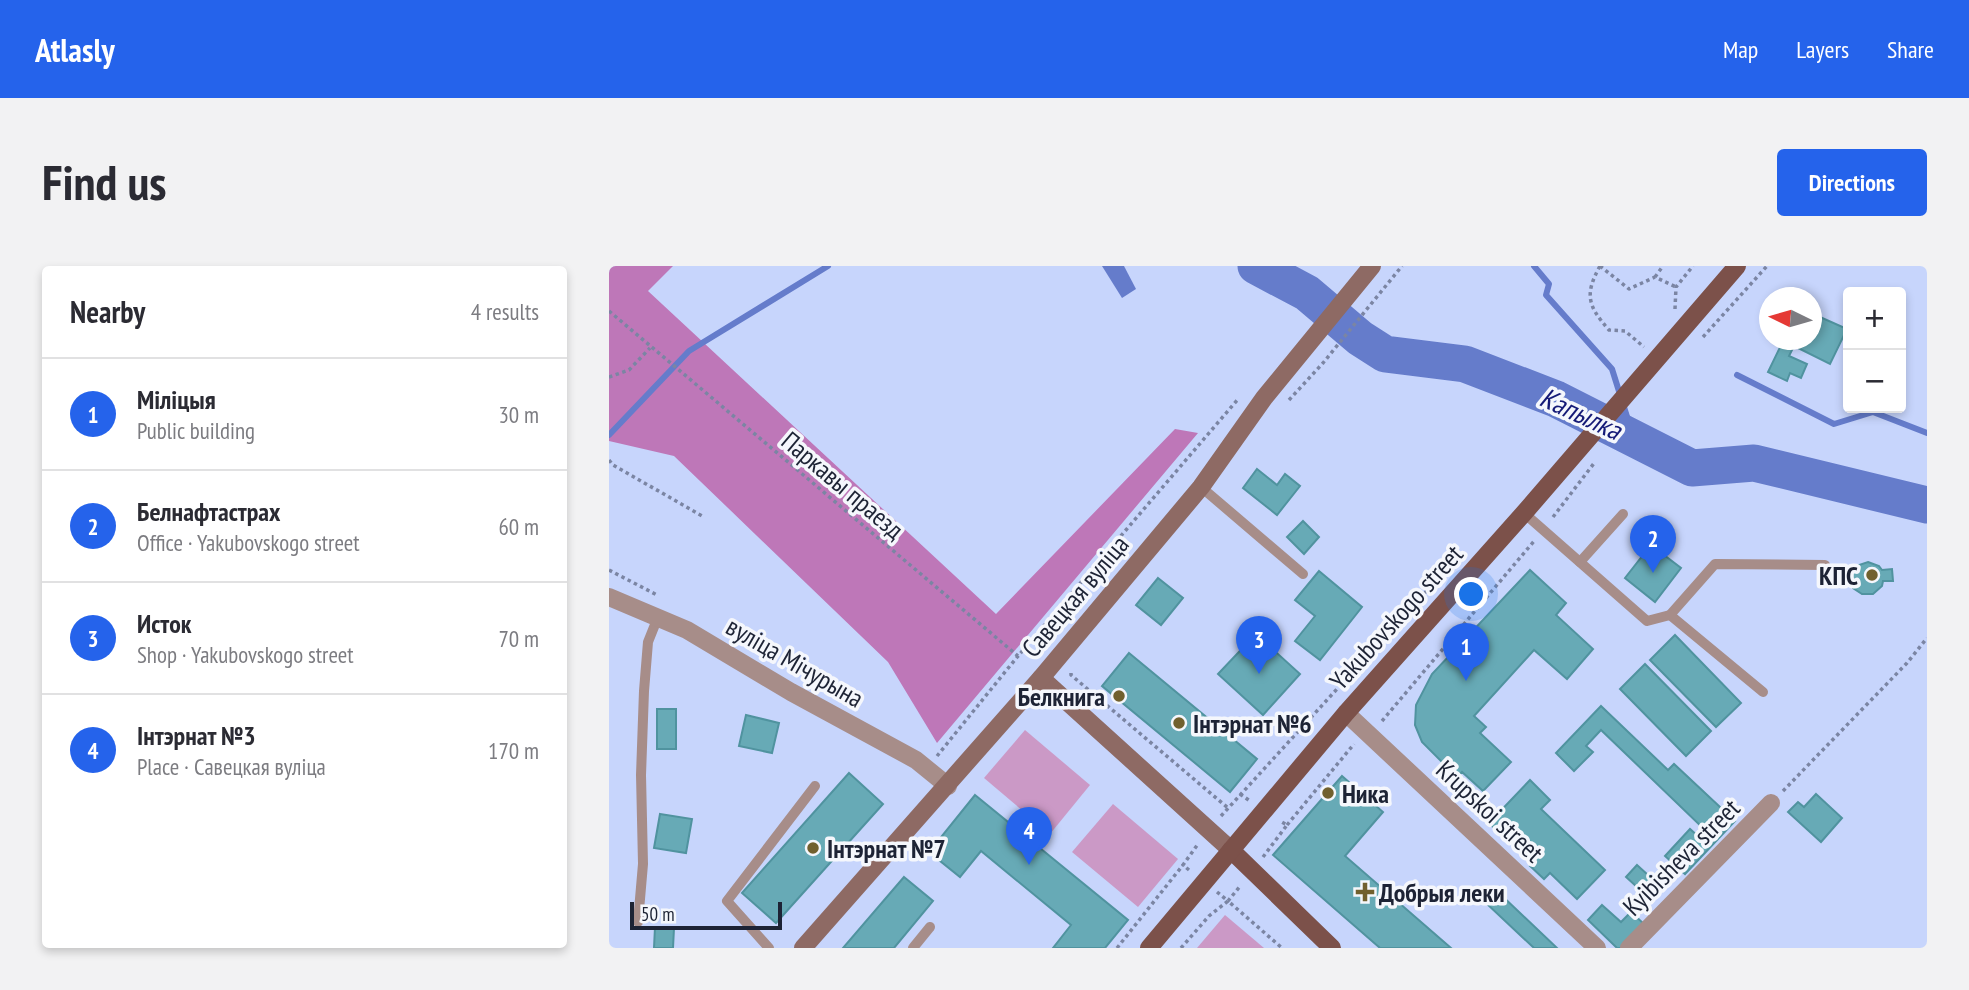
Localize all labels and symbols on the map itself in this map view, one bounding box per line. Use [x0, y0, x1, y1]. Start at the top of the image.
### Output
north arrow [1759, 287, 1822, 350]
water label: Капылка [1534, 378, 1629, 449]
street label: Паркавы праезд [775, 424, 911, 546]
pin: 2 [1630, 515, 1676, 573]
street label: Савецкая вуліца [1014, 528, 1136, 664]
street label: Yakubovskogo street [1322, 538, 1470, 696]
place label: КПС [1819, 559, 1858, 592]
marker: КПС [1864, 567, 1880, 583]
your location [1454, 577, 1488, 611]
street label: вуліца Мічурына [721, 610, 869, 714]
pin: 3 [1236, 616, 1282, 674]
pin: 1 [1443, 623, 1489, 681]
place label: Белкнига [1018, 680, 1105, 713]
marker: Белкнига [1111, 688, 1127, 704]
place label: Інтэрнат №6 [1193, 707, 1312, 740]
marker: Інтэрнат №6 [1171, 715, 1187, 731]
street label: Krupskoi street [1430, 753, 1550, 869]
place label: Ника [1342, 777, 1389, 810]
marker: Ника [1320, 785, 1336, 801]
street label: Kyibisheva street [1616, 792, 1746, 922]
pin: 4 [1006, 807, 1052, 865]
place label: Інтэрнат №7 [827, 832, 946, 865]
marker: Інтэрнат №7 [805, 840, 821, 856]
place label: Добрыя леки [1379, 876, 1505, 909]
marker: Добрыя леки [1357, 884, 1373, 900]
scale bar [630, 899, 782, 931]

